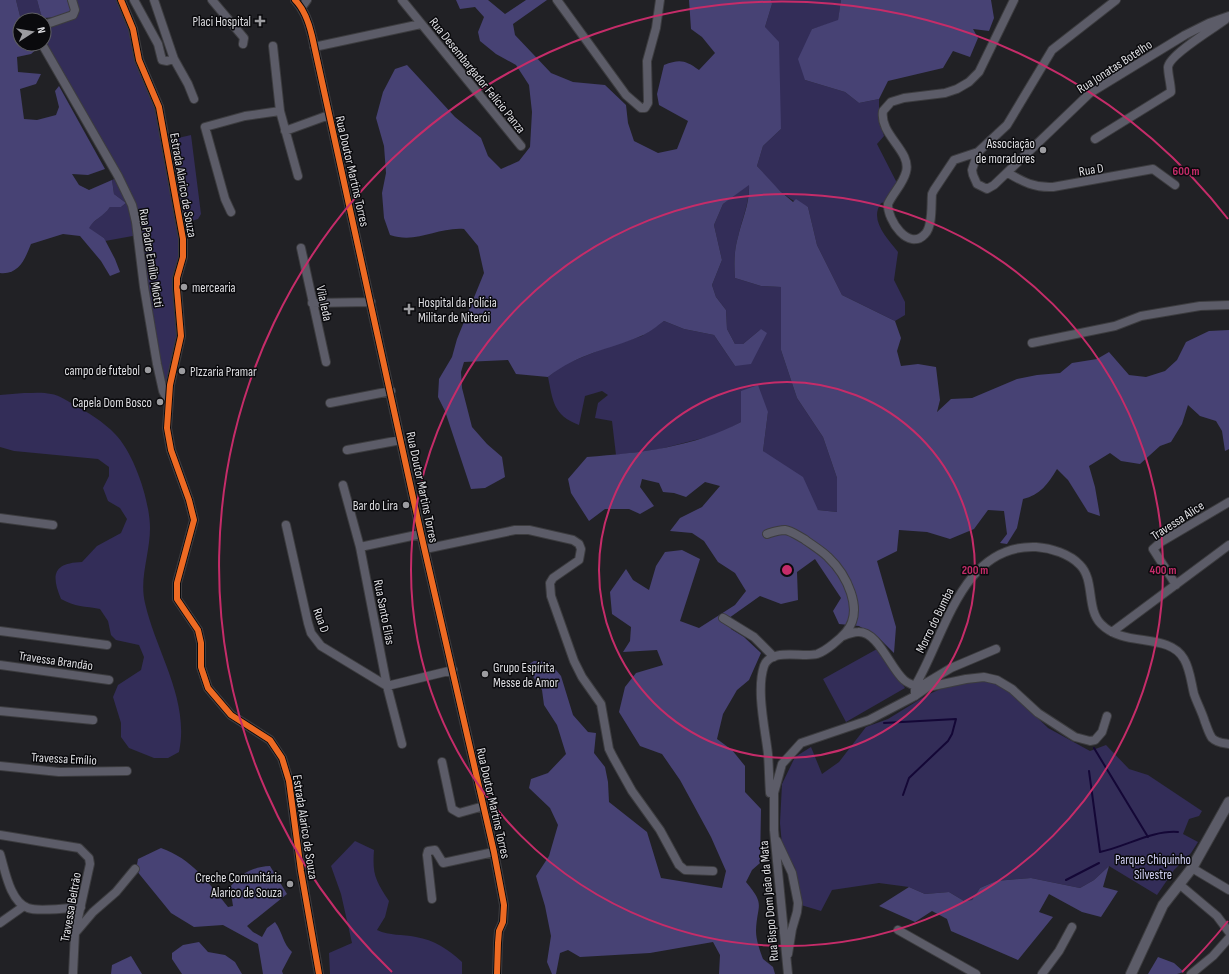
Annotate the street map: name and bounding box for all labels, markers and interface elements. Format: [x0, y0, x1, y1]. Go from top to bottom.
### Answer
north arrow [12, 12, 52, 52]
place label: Placi Hospital [193, 14, 251, 30]
marker: Placi Hospital [254, 15, 266, 27]
street label: Rua Desembargador Felício Panza [426, 15, 529, 137]
text: N [34, 26, 48, 34]
street label: Rua Jonatas Botelho [1074, 37, 1155, 97]
street label: Rua Doutor Martins Torres [332, 114, 373, 228]
street label: Estrada Alarico de Souza [166, 132, 200, 239]
place label: Associação de moradores [976, 136, 1035, 167]
marker: Associação de moradores [1038, 145, 1048, 155]
street label: Rua D [1078, 160, 1105, 180]
text: 600 m [1173, 164, 1199, 179]
street label: Rua Padre Emílio Miotti [135, 208, 167, 309]
place label: mercearia [192, 280, 236, 296]
marker: mercearia [179, 282, 189, 292]
street label: Vila Ieda [312, 284, 336, 323]
place label: Hospital da Polícia Militar de Niterói [418, 295, 497, 326]
marker: Hospital da Polícia Militar de Niterói [403, 303, 415, 315]
place label: campo de futebol [65, 363, 140, 379]
place label: PIzzaria Pramar [190, 364, 257, 380]
marker: campo de futebol [143, 365, 153, 375]
marker: PIzzaria Pramar [177, 366, 187, 376]
place label: Capela Dom Bosco [72, 395, 152, 411]
marker: Capela Dom Bosco [155, 397, 165, 407]
street label: Rua Doutor Martins Torres [402, 430, 442, 544]
place label: Bar do Lira [353, 498, 398, 514]
street label: Travessa Alice [1148, 498, 1207, 544]
marker: Bar do Lira [401, 500, 411, 510]
centre of rings [780, 563, 794, 577]
text: 200 m [962, 563, 988, 578]
text: 400 m [1150, 563, 1176, 578]
street label: Rua Santo Elias [370, 578, 398, 647]
street label: Morro do Bumba [912, 585, 958, 656]
street label: Rua D [309, 606, 333, 635]
street label: Travessa Brandão [18, 648, 94, 674]
place label: Grupo Espírita Messe de Amor [493, 660, 559, 691]
marker: Grupo Espírita Messe de Amor [480, 669, 490, 679]
street label: Rua Doutor Martins Torres [473, 746, 514, 860]
street label: Travessa Emílio [31, 749, 97, 769]
street label: Estrada Alarico de Souza [289, 774, 321, 881]
street label: Rua Bispo Dom João da Mata [756, 840, 782, 962]
park label: Parque Chiquinho Silvestre [1115, 852, 1191, 883]
place label: Creche Comunitária Alarico de Souza [196, 870, 282, 901]
street label: Travessa Beltrão [57, 871, 85, 943]
marker: Creche Comunitária Alarico de Souza [285, 879, 295, 889]

